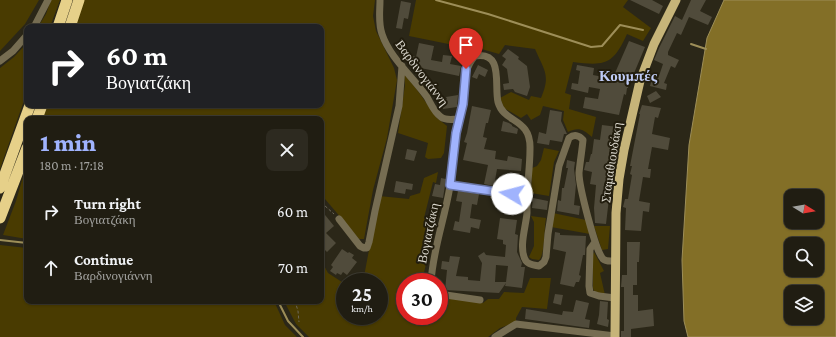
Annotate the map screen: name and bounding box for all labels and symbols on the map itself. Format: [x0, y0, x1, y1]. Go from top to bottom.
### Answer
pin [449, 28, 483, 69]
street label: Βαρδινογιάννη [392, 37, 452, 109]
district label: Κουμπές [599, 68, 658, 85]
street label: Σταμαθιουδάκη [597, 121, 625, 203]
position arrow [491, 173, 533, 215]
north arrow [784, 189, 824, 229]
street label: Βογιατζάκη [414, 201, 442, 265]
speed limit sign: 30 [396, 273, 448, 325]

